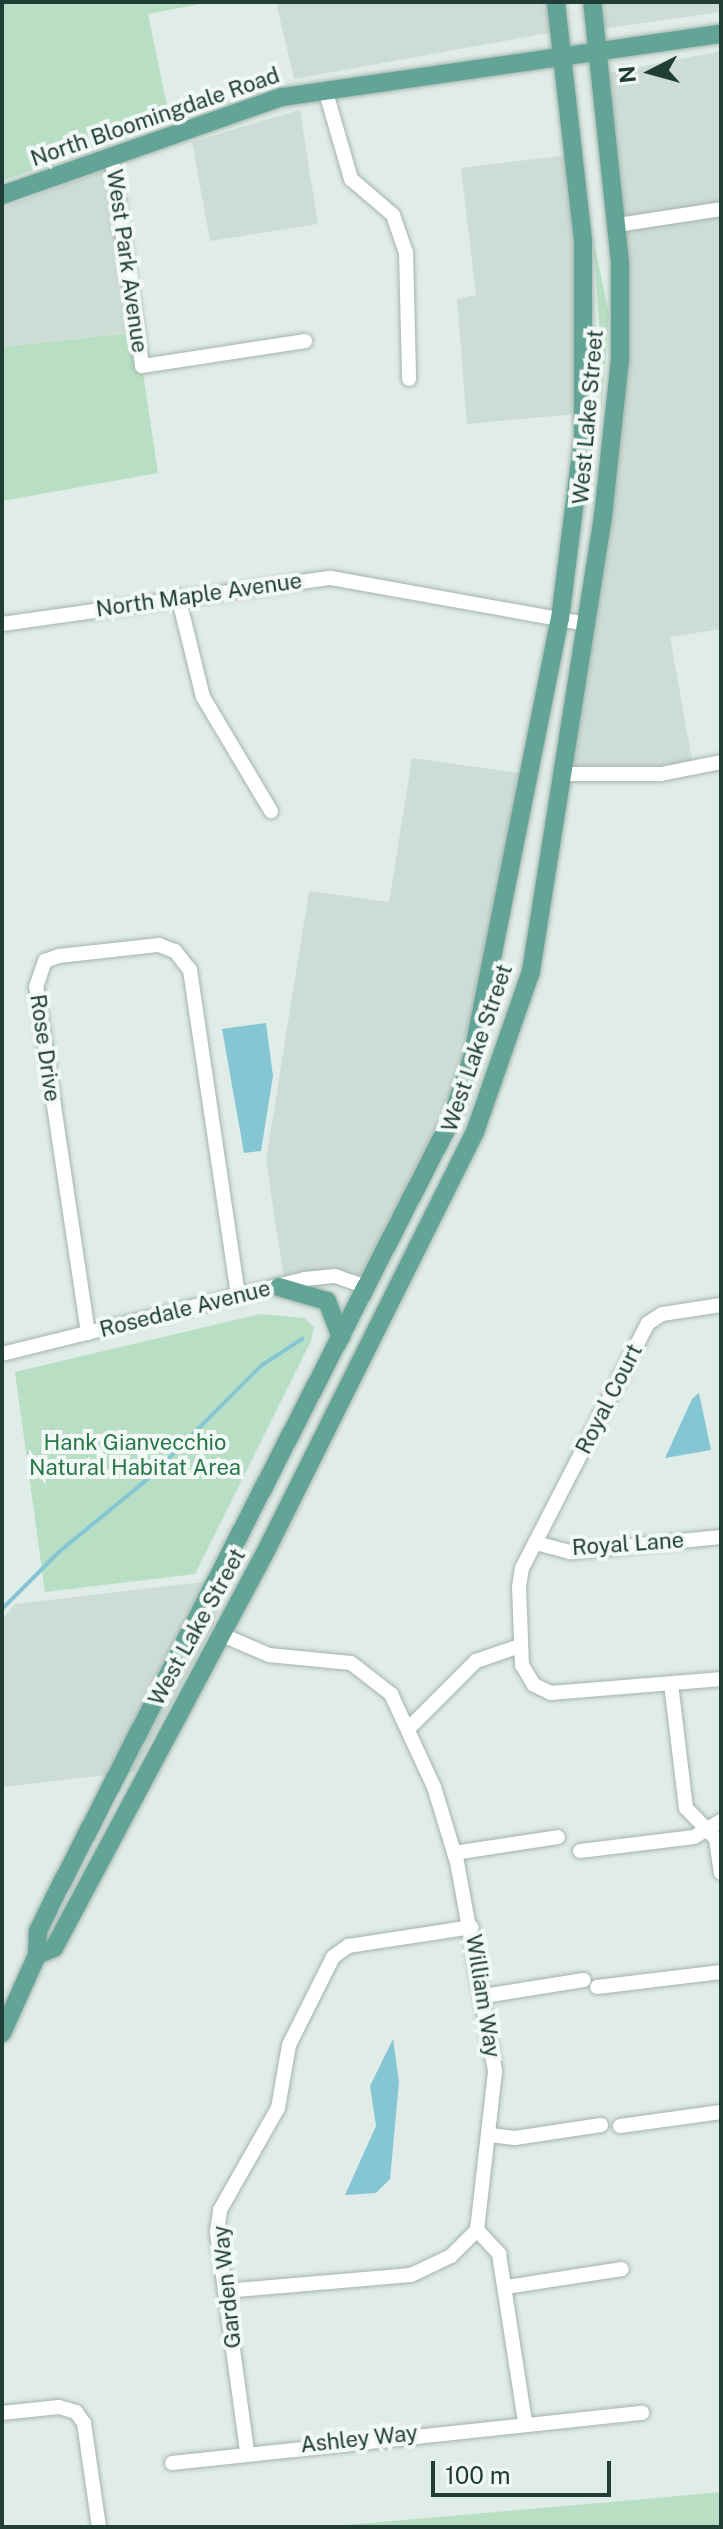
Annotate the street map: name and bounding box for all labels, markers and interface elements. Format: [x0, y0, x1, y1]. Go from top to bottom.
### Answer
north arrow [611, 32, 691, 112]
street label: North Bloomingdale Road [27, 62, 283, 172]
text: N [613, 65, 641, 84]
street label: West Park Avenue [101, 168, 153, 354]
street label: West Lake Street [567, 328, 609, 506]
street label: North Maple Avenue [94, 567, 304, 623]
street label: West Lake Street [436, 961, 518, 1135]
street label: Rose Drive [24, 992, 66, 1104]
street label: Rosedale Avenue [97, 1275, 273, 1343]
street label: Royal Court [570, 1340, 648, 1458]
park label: Hank Gianvecchio Natural Habitat Area [29, 1429, 241, 1480]
street label: Royal Lane [571, 1527, 685, 1561]
street label: West Lake Street [143, 1544, 251, 1710]
street label: William Way [460, 1932, 506, 2060]
street label: Garden Way [207, 2224, 247, 2350]
street label: Ashley Way [299, 2420, 419, 2458]
scale bar [435, 2445, 615, 2495]
text: 100 m [445, 2461, 511, 2489]

